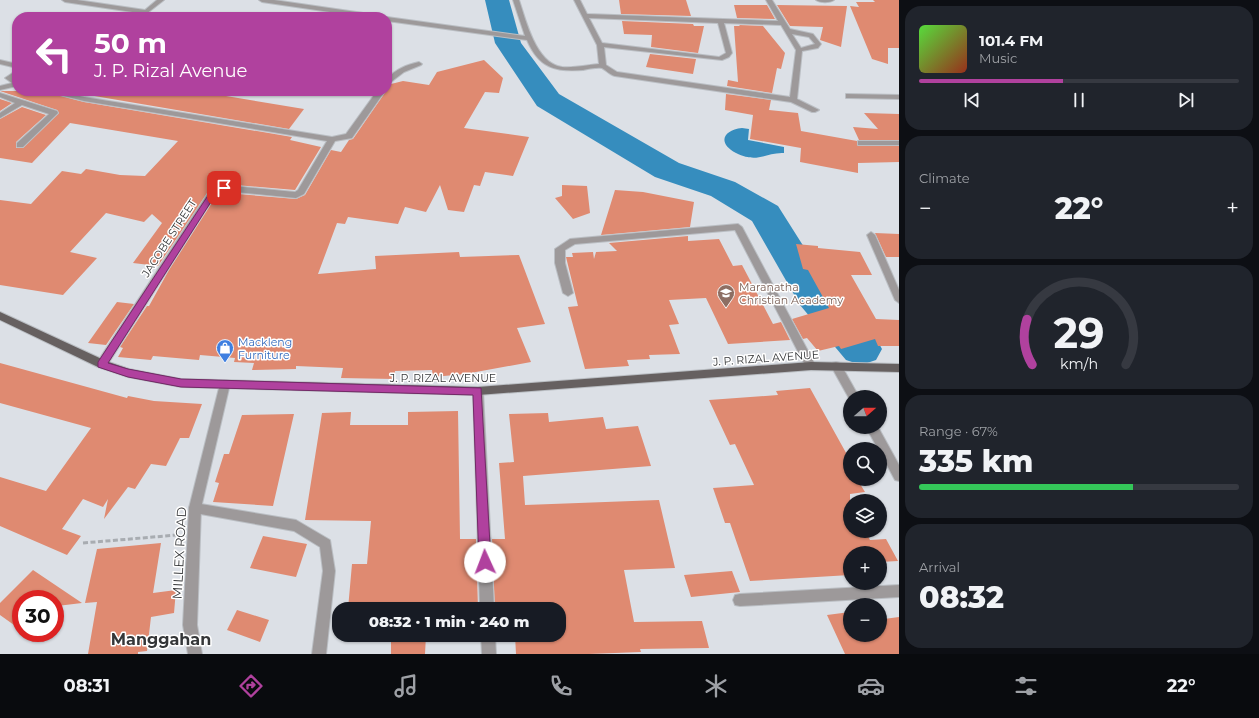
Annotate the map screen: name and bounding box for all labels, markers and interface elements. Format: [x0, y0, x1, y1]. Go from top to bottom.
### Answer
text: 50 m [94, 26, 167, 60]
icon: left [28, 28, 80, 80]
text: 101.4 FM [979, 31, 1043, 50]
text: Music [979, 50, 1017, 66]
text: J. P. Rizal Avenue [94, 60, 248, 82]
icon: previous [961, 89, 983, 111]
icon: pause [1068, 89, 1090, 111]
icon: next [1175, 89, 1197, 111]
text: Climate [919, 170, 970, 186]
pin [207, 171, 241, 205]
icon: arrive [213, 177, 235, 199]
text: 22° [1055, 190, 1103, 227]
text: − [919, 195, 932, 222]
text: + [1226, 195, 1239, 222]
street label: JACOBE STREET [138, 196, 200, 281]
place label: Maranatha Christian Academy [739, 280, 843, 307]
school or university icon: Maranatha Christian Academy [716, 283, 736, 308]
text: 29 [1053, 308, 1105, 358]
place label: Mackleng Furniture [238, 335, 292, 362]
shop icon: Mackleng Furniture [215, 338, 235, 363]
street label: J. P. RIZAL AVENUE [711, 347, 820, 369]
text: km/h [1060, 355, 1098, 373]
street label: J. P. RIZAL AVENUE [389, 371, 496, 385]
north arrow [843, 390, 887, 434]
map controls [843, 390, 887, 642]
text: Range · 67% [919, 423, 998, 439]
button: search [843, 442, 887, 486]
text: 335 km [919, 443, 1033, 480]
button: layers [843, 494, 887, 538]
street label: MILLEX ROAD [169, 506, 189, 600]
position arrow [464, 541, 506, 583]
button: + [843, 546, 887, 590]
text: Arrival [919, 559, 960, 575]
text: 08:32 [919, 579, 1004, 616]
speed limit sign: 30 [12, 590, 64, 642]
button: − [843, 598, 887, 642]
text: 08:32 · 1 min · 240 m [369, 612, 529, 631]
district label: Manggahan [111, 630, 211, 649]
icon: directions [237, 672, 265, 700]
icon: music [392, 672, 420, 700]
icon: phone [547, 672, 575, 700]
icon: climate [702, 672, 730, 700]
icon: car [857, 672, 885, 700]
icon: filters [1012, 672, 1040, 700]
text: 08:31 [63, 675, 110, 697]
text: 22° [1167, 675, 1195, 697]

